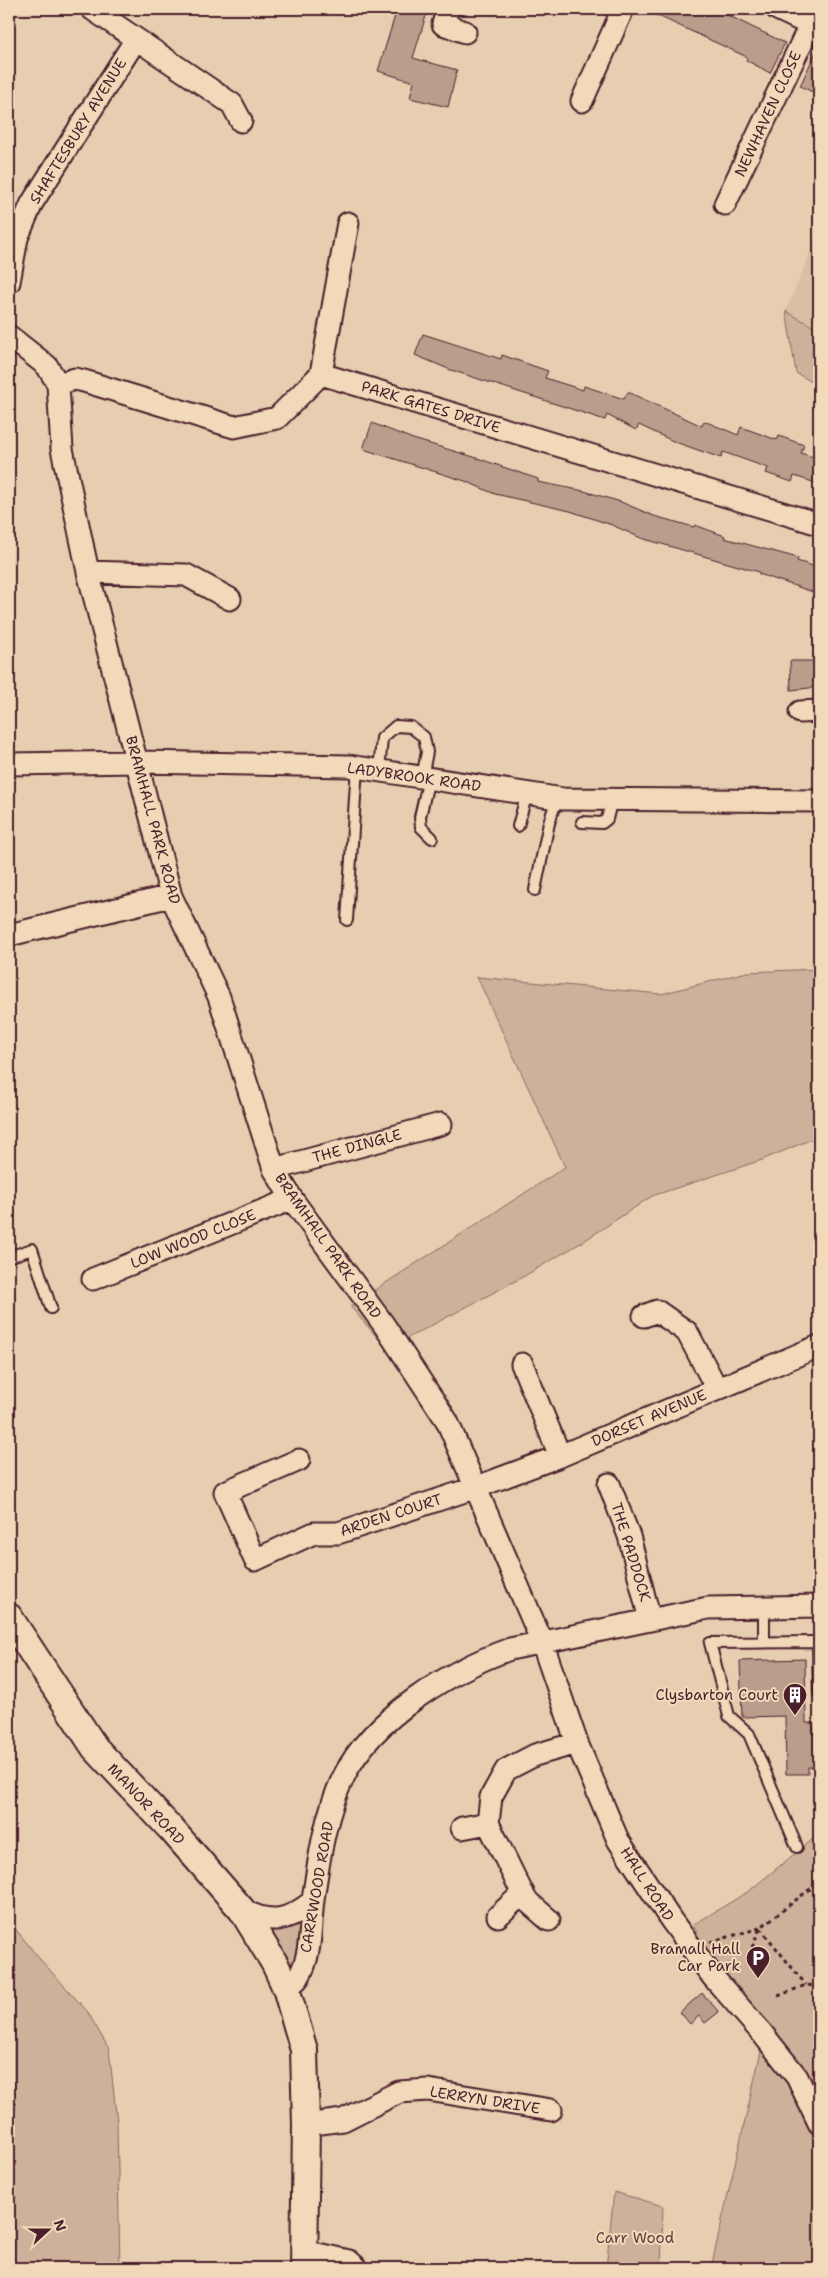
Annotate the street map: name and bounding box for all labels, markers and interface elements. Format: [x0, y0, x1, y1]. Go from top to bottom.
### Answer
street label: NEWHAVEN CLOSE [730, 48, 806, 180]
street label: SHAFTESBURY AVENUE [25, 54, 131, 208]
street label: PARK GATES DRIVE [359, 376, 503, 438]
street label: BRAMHALL PARK ROAD [121, 734, 185, 906]
street label: LADYBROOK ROAD [346, 758, 482, 796]
street label: THE DINGLE [310, 1124, 404, 1168]
street label: BRAMHALL PARK ROAD [270, 1169, 386, 1323]
street label: LOW WOOD CLOSE [127, 1205, 259, 1273]
street label: DORSET AVENUE [588, 1385, 710, 1451]
street label: ARDEN COURT [337, 1489, 445, 1541]
street label: THE PADDOCK [606, 1500, 656, 1604]
building icon: Clysbarton Court [782, 1682, 808, 1716]
place label: Clysbarton Court [655, 1685, 778, 1705]
street label: MANOR ROAD [103, 1759, 189, 1849]
street label: CARRWOOD ROAD [296, 1820, 338, 1954]
street label: HALL ROAD [616, 1843, 678, 1925]
place label: Bramall Hall Car Park [650, 1939, 740, 1976]
parking icon: Bramall Hall Car Park [745, 1945, 771, 1979]
street label: LERRYN DRIVE [428, 2081, 542, 2119]
north arrow [22, 2204, 72, 2254]
text: N [50, 2217, 71, 2234]
park label: Carr Wood [596, 2228, 675, 2248]

